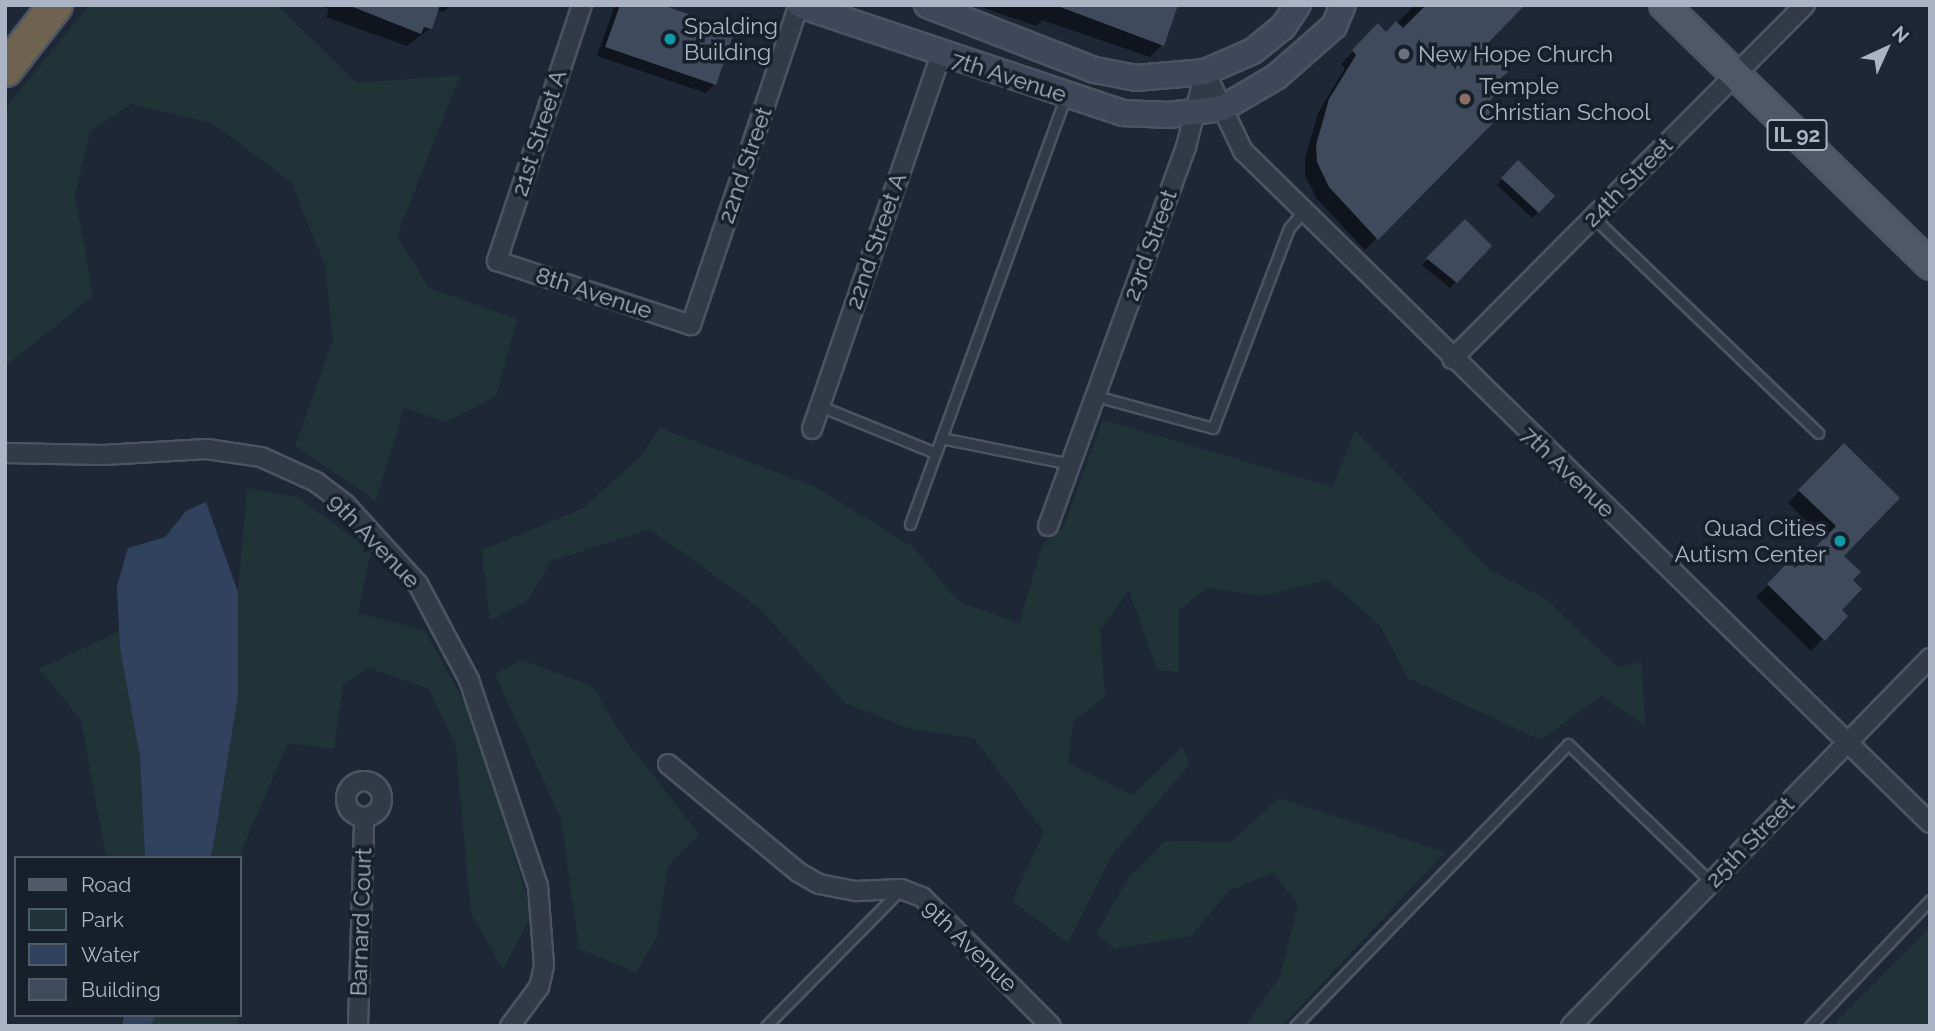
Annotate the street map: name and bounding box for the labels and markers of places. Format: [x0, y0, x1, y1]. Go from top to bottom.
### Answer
place label: Spalding Building [684, 12, 778, 66]
marker: Spalding Building [662, 31, 678, 47]
place label: New Hope Church [1418, 40, 1614, 68]
marker: New Hope Church [1396, 46, 1412, 62]
place label: Temple Christian School [1479, 72, 1651, 126]
marker: Temple Christian School [1457, 91, 1473, 107]
place label: Quad Cities Autism Center [1675, 514, 1826, 568]
marker: Quad Cities Autism Center [1832, 533, 1848, 549]

